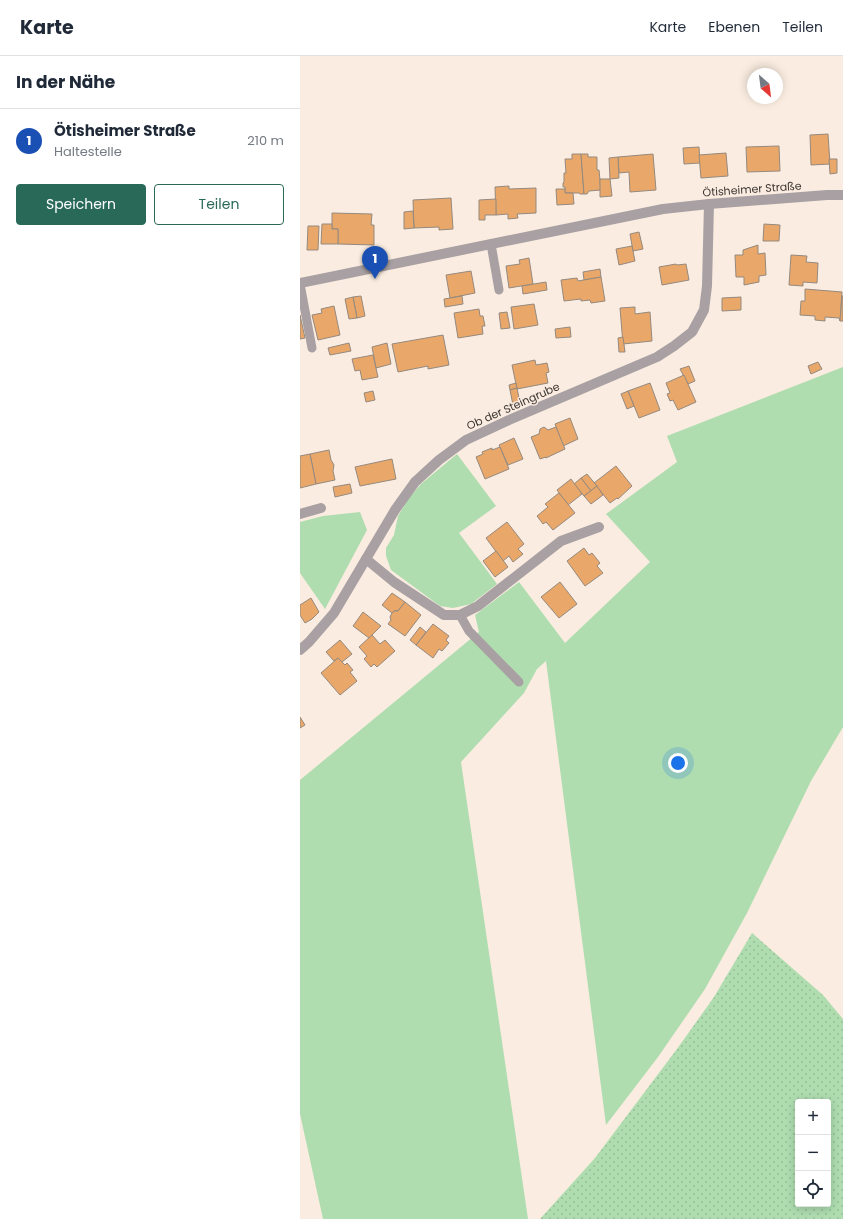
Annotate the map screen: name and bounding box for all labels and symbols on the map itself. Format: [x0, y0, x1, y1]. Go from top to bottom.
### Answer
north arrow [747, 68, 783, 104]
street label: Ötisheimer Straße [702, 178, 802, 200]
pin: 1 [362, 246, 388, 279]
street label: Ob der Steingrube [464, 378, 562, 434]
your location [668, 753, 688, 773]

